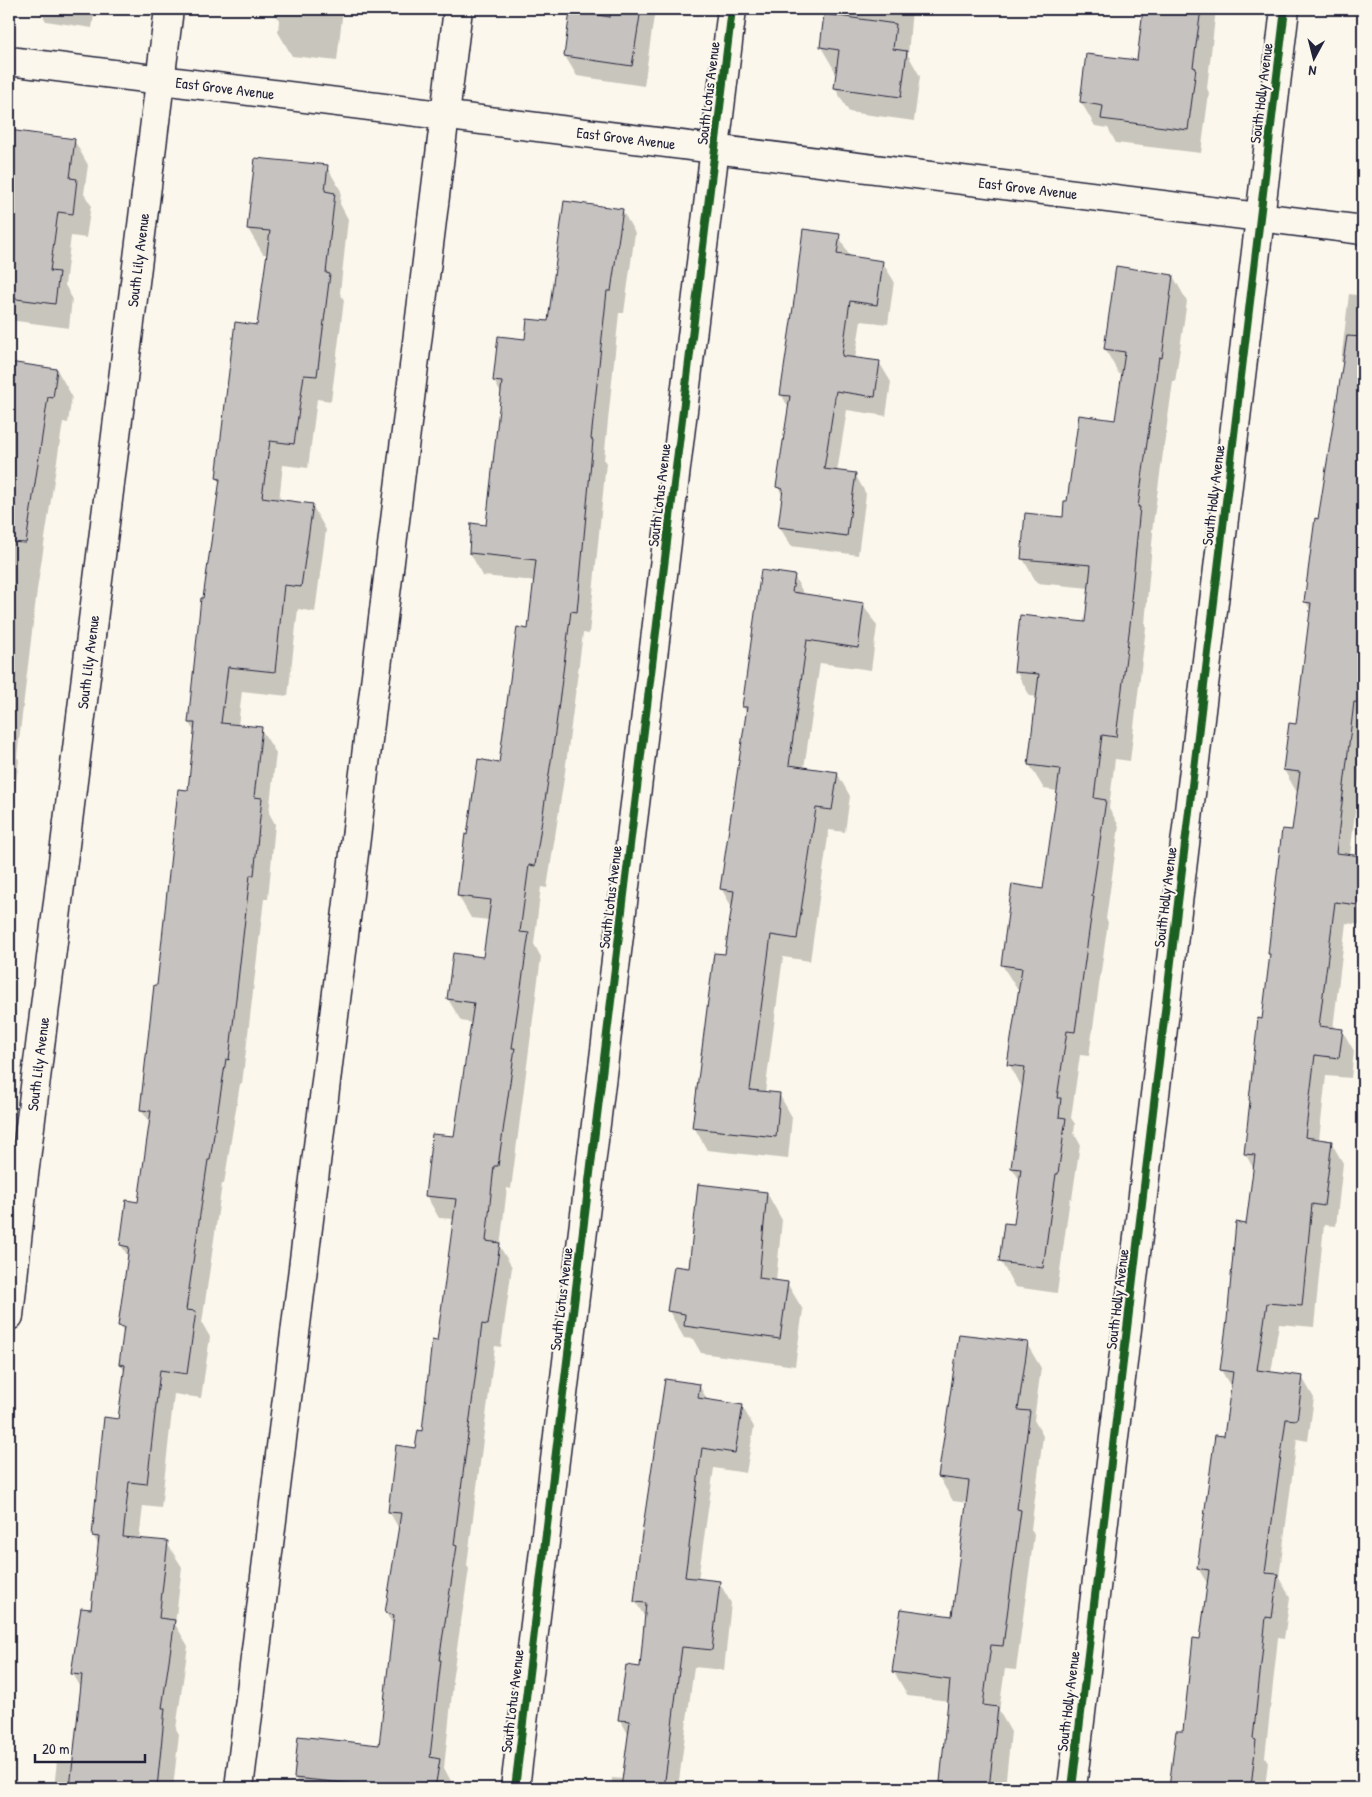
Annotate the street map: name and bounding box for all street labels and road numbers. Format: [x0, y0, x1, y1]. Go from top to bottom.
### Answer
street label: South Lotus Avenue [691, 40, 725, 146]
street label: South Holly Avenue [1244, 41, 1278, 145]
street label: East Grove Avenue [174, 72, 276, 104]
street label: East Grove Avenue [575, 122, 677, 154]
street label: East Grove Avenue [977, 172, 1079, 204]
street label: South Lily Avenue [122, 212, 154, 308]
street label: South Lotus Avenue [642, 442, 676, 548]
street label: South Holly Avenue [1196, 443, 1230, 547]
street label: South Lily Avenue [72, 614, 104, 710]
street label: South Lotus Avenue [593, 844, 627, 950]
street label: South Holly Avenue [1148, 845, 1182, 949]
street label: South Lily Avenue [22, 1016, 54, 1112]
street label: South Lotus Avenue [544, 1246, 578, 1352]
street label: South Holly Avenue [1100, 1247, 1134, 1351]
street label: South Lotus Avenue [495, 1648, 529, 1754]
street label: South Holly Avenue [1051, 1649, 1085, 1753]

